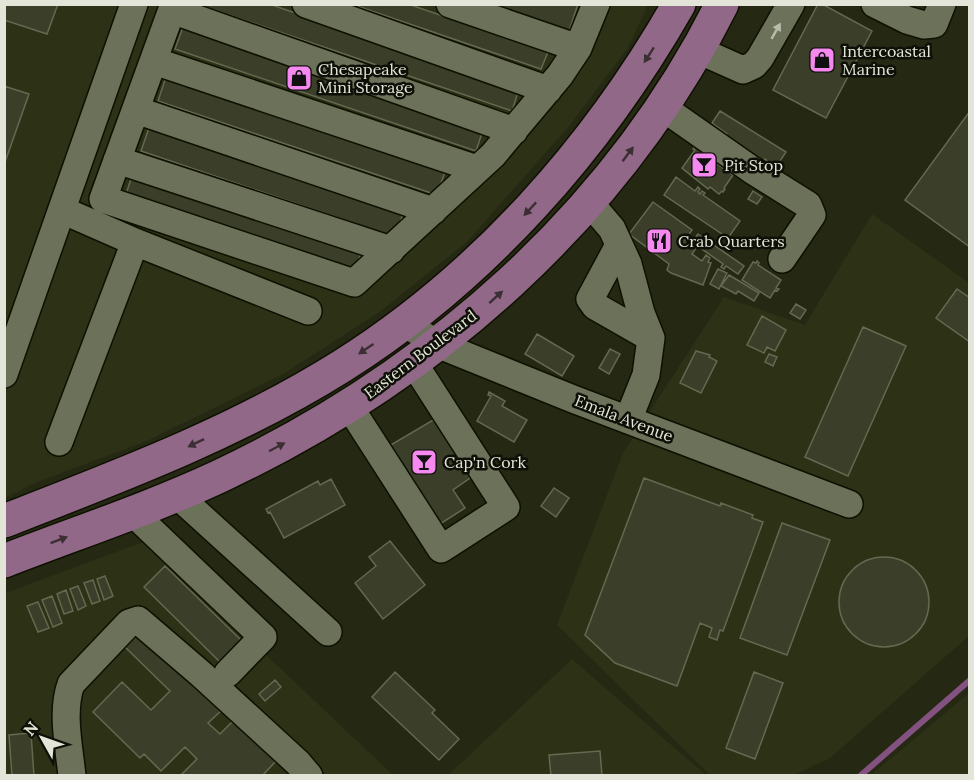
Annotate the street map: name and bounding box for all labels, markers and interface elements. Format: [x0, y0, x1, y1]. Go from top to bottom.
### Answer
one-way arrow [770, 23, 781, 39]
place label: Intercoastal Marine [842, 41, 931, 79]
shop icon: Intercoastal Marine [807, 45, 837, 75]
one-way arrow [644, 47, 655, 63]
place label: Chesapeake Mini Storage [318, 59, 413, 97]
shop icon: Chesapeake Mini Storage [284, 63, 314, 93]
one-way arrow [622, 146, 634, 162]
bar icon: Pit Stop [689, 150, 719, 180]
place label: Pit Stop [724, 155, 783, 175]
one-way arrow [523, 201, 537, 216]
restaurant icon: Crab Quarters [644, 226, 674, 256]
place label: Crab Quarters [678, 231, 785, 251]
one-way arrow [488, 290, 503, 304]
street label: Eastern Boulevard [360, 305, 481, 403]
one-way arrow [359, 343, 375, 355]
street label: Emala Avenue [572, 390, 676, 446]
one-way arrow [187, 438, 204, 447]
one-way arrow [269, 442, 286, 452]
bar icon: Cap'n Cork [409, 447, 439, 477]
place label: Cap'n Cork [444, 452, 526, 472]
one-way arrow [50, 535, 68, 544]
north arrow [12, 708, 72, 768]
text: N [19, 717, 42, 740]

